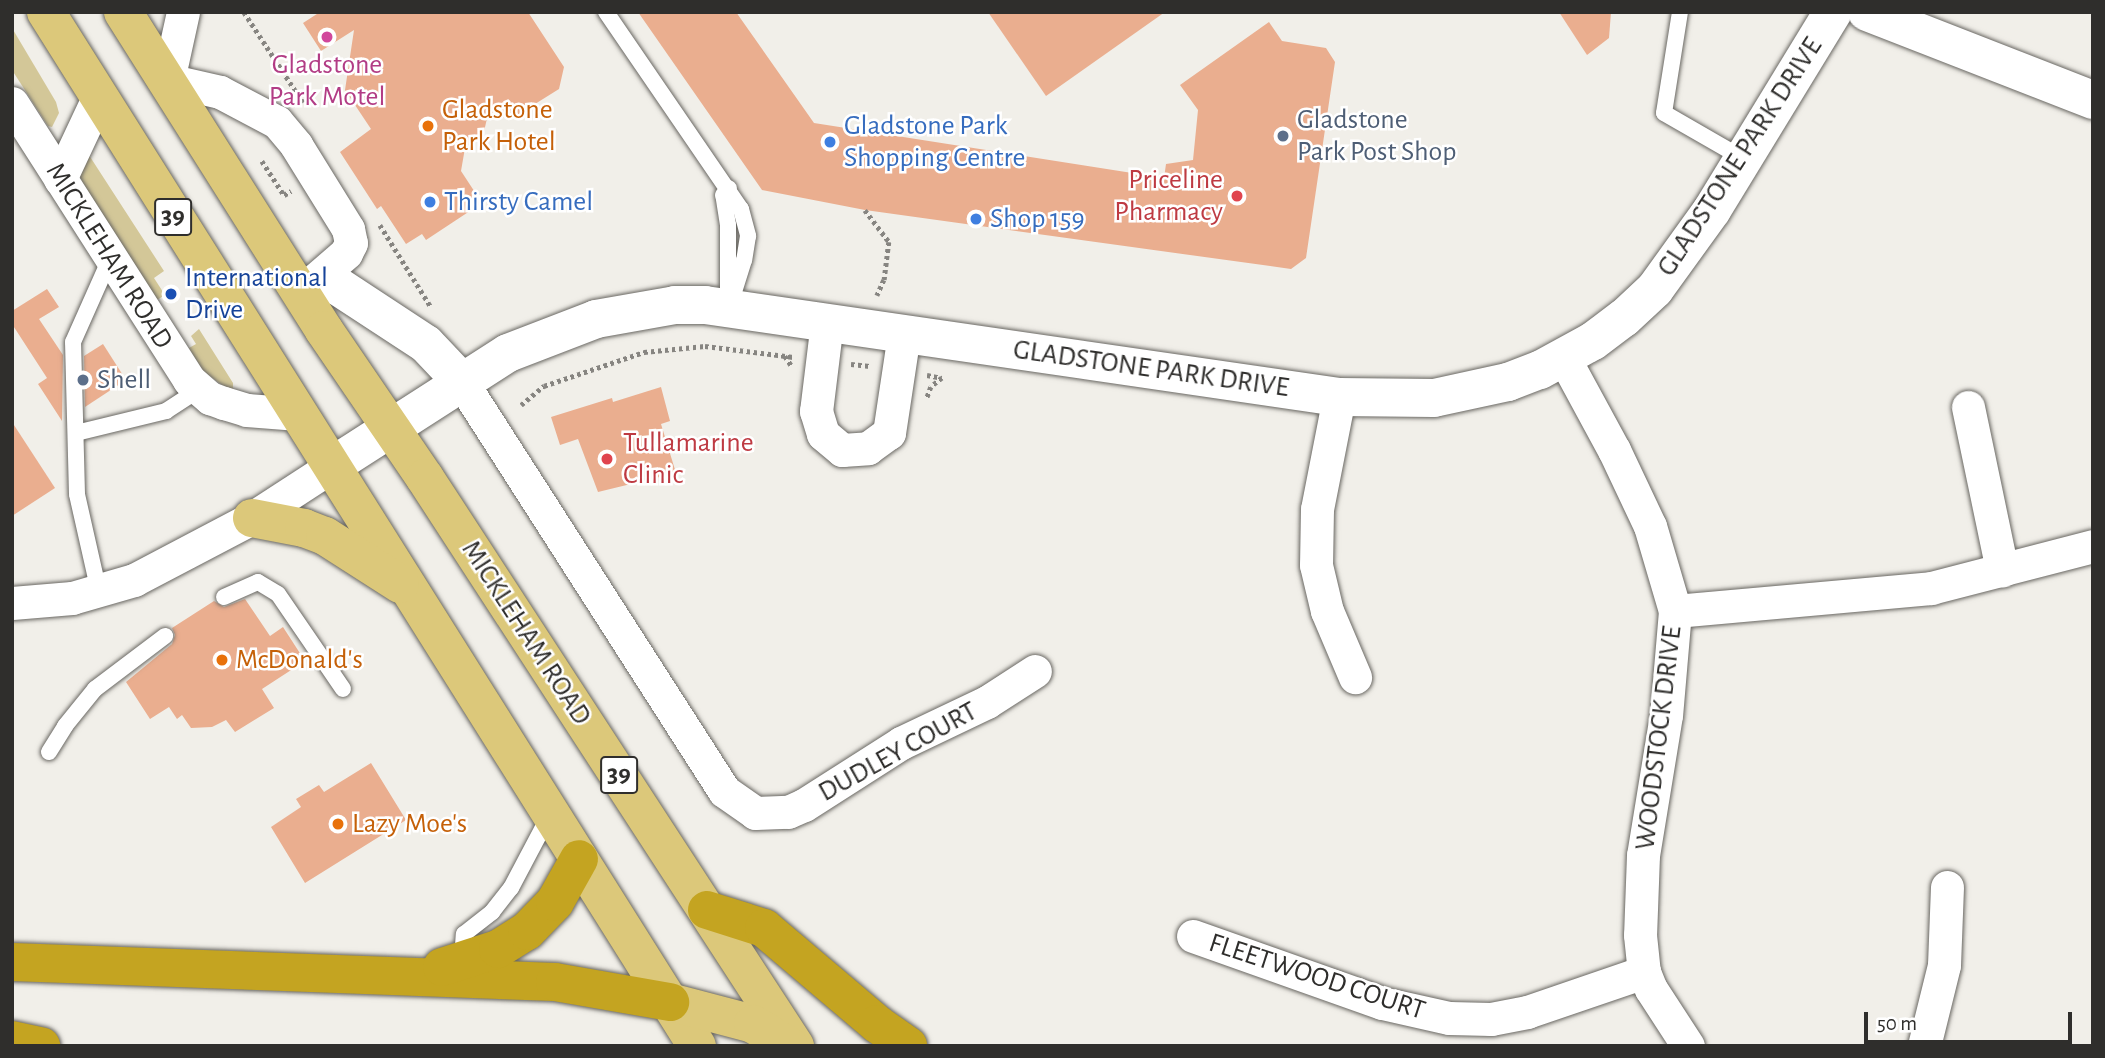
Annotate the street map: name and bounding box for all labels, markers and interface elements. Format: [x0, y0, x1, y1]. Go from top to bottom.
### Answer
marker: Gladstone Park Motel [319, 29, 335, 45]
street label: GLADSTONE PARK DRIVE [1650, 31, 1830, 283]
place label: Gladstone Park Motel [269, 48, 385, 114]
place label: Gladstone Park Hotel [442, 93, 556, 159]
place label: Gladstone Park Post Shop [1297, 103, 1456, 169]
place label: Gladstone Park Shopping Centre [844, 109, 1025, 175]
marker: Gladstone Park Hotel [420, 118, 436, 134]
marker: Gladstone Park Post Shop [1275, 128, 1291, 144]
marker: Gladstone Park Shopping Centre [822, 134, 838, 150]
street label: MICKLEHAM ROAD [38, 157, 180, 355]
place label: Priceline Pharmacy [1114, 163, 1223, 229]
place label: Thirsty Camel [444, 185, 593, 219]
marker: Priceline Pharmacy [1229, 188, 1245, 204]
road number: 39 [154, 194, 192, 240]
marker: Thirsty Camel [422, 194, 438, 210]
place label: Shop 159 [990, 202, 1085, 236]
marker: Shop 159 [968, 211, 984, 227]
place label: International Drive [185, 261, 328, 327]
marker: International Drive [163, 286, 179, 302]
street label: GLADSTONE PARK DRIVE [1011, 333, 1291, 405]
place label: Shell [97, 363, 151, 397]
marker: Shell [75, 372, 91, 388]
place label: Tullamarine Clinic [623, 426, 754, 492]
marker: Tullamarine Clinic [597, 449, 617, 469]
street label: MICKLEHAM ROAD [454, 534, 598, 732]
street label: WOODSTOCK DRIVE [1629, 624, 1689, 852]
place label: McDonald's [236, 643, 363, 677]
marker: McDonald's [214, 652, 230, 668]
street label: DUDLEY COURT [813, 695, 983, 809]
road number: 39 [600, 752, 638, 797]
place label: Lazy Moe's [352, 807, 467, 841]
marker: Lazy Moe's [330, 816, 346, 832]
street label: FLEETWOOD COURT [1205, 926, 1429, 1028]
scale bar [1867, 998, 2075, 1042]
text: 50 m [1877, 1013, 1917, 1034]

